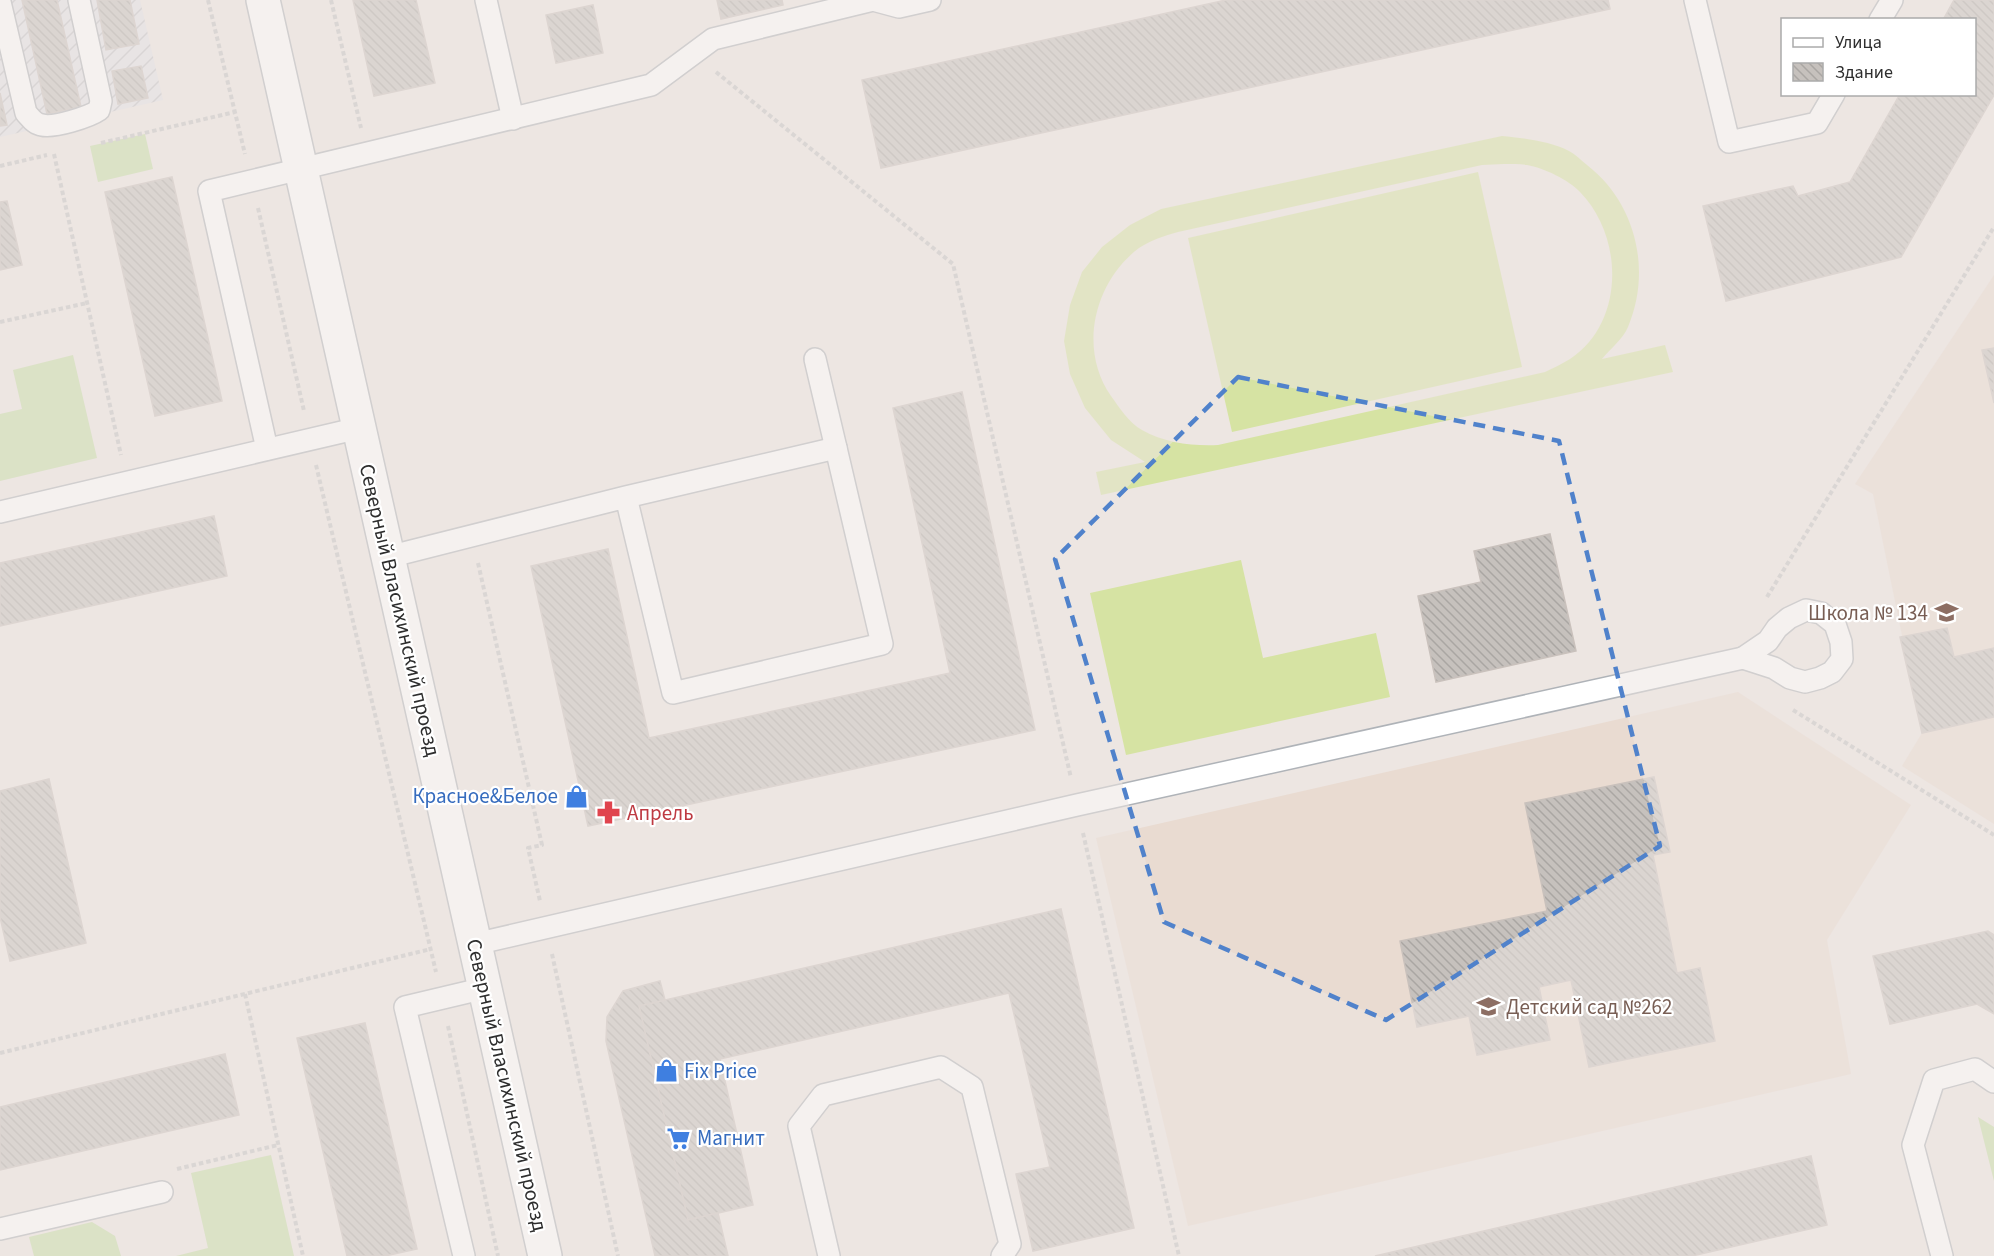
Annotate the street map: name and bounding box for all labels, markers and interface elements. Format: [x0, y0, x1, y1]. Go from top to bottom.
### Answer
legend [1781, 18, 1976, 96]
text: Улица [1835, 30, 1882, 55]
text: Здание [1835, 60, 1893, 85]
street label: Северный Власихинский проезд [352, 461, 448, 759]
place label: Школа № 134 [1808, 598, 1928, 628]
school or university icon: Школа № 134 [1933, 600, 1959, 626]
place label: Красное&Белое [412, 781, 558, 811]
shop icon: Красное&Белое [563, 783, 589, 809]
place label: Апрель [627, 798, 694, 828]
pharmacy icon: Апрель [596, 800, 622, 826]
street label: Северный Власихинский проезд [459, 936, 555, 1234]
place label: Детский сад №262 [1506, 992, 1672, 1022]
school or university icon: Детский сад №262 [1475, 994, 1501, 1020]
place label: Fix Price [684, 1056, 757, 1086]
shop icon: Fix Price [653, 1058, 679, 1084]
place label: Магнит [697, 1123, 765, 1153]
supermarket icon: Магнит [666, 1125, 692, 1151]

